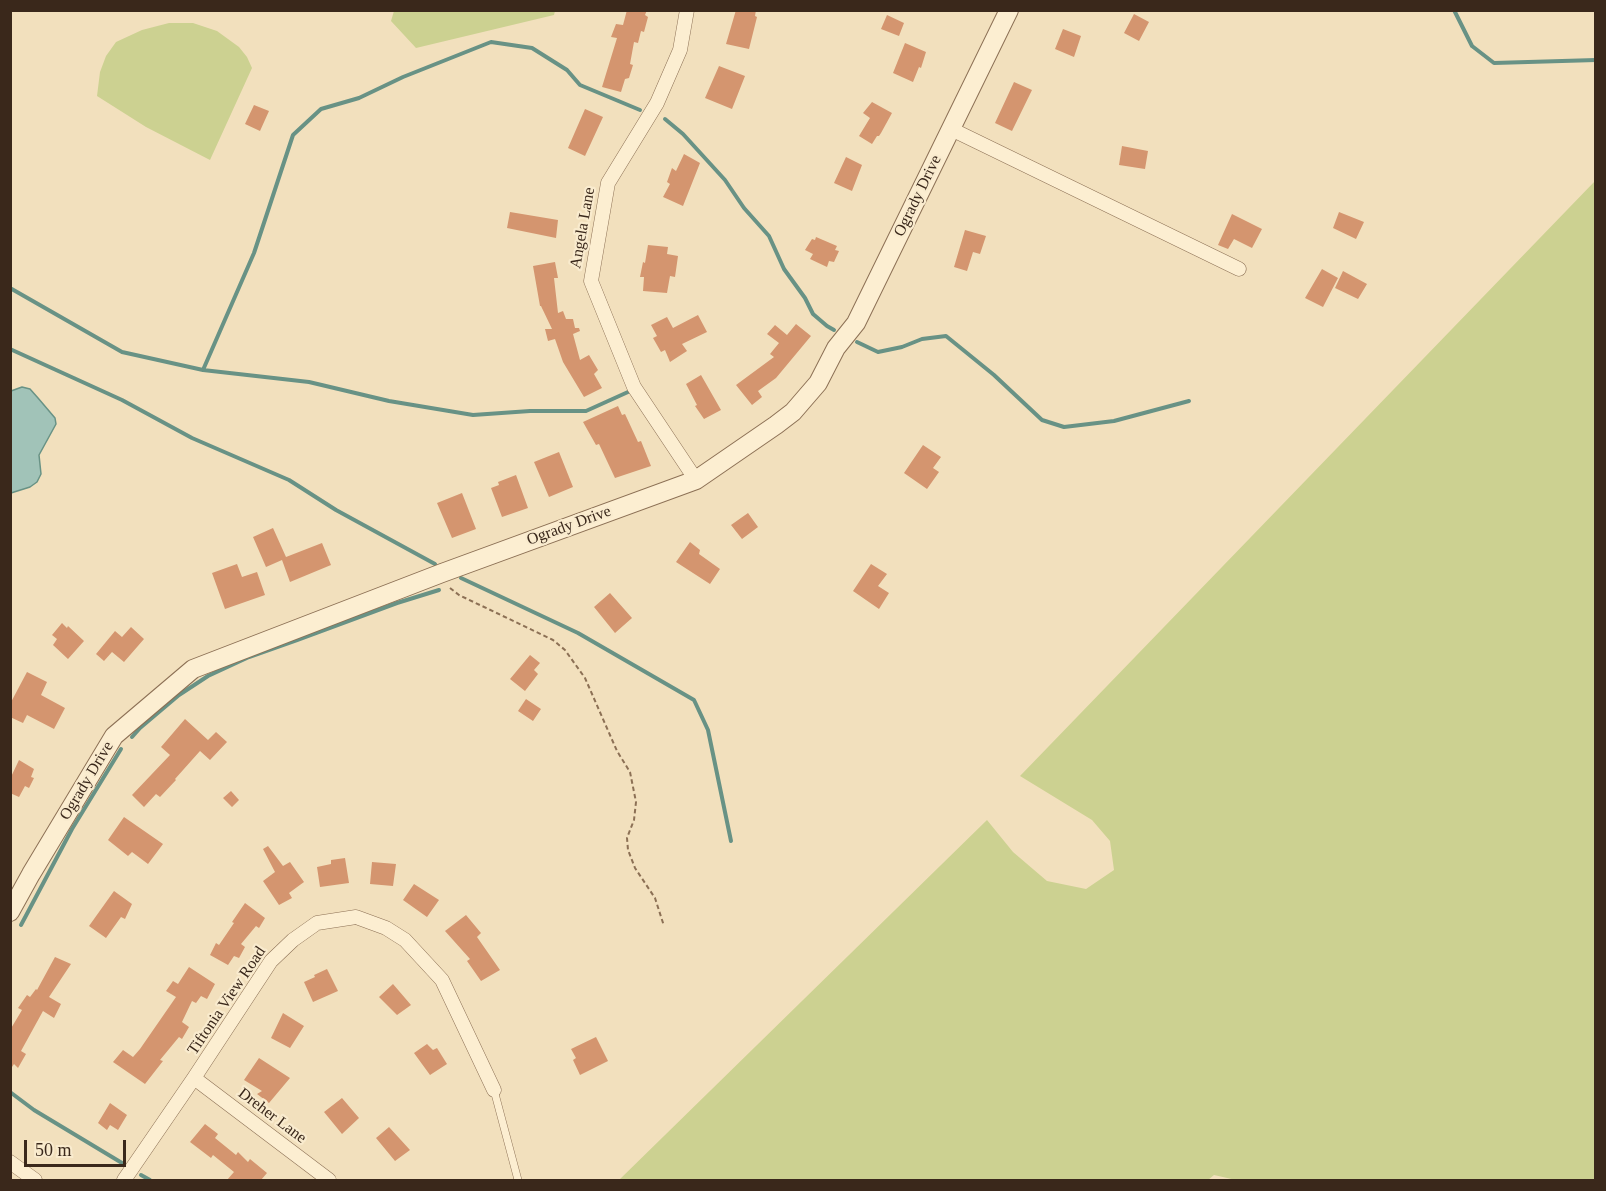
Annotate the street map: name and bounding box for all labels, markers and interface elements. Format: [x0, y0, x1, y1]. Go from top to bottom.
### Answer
street label: Ogrady Drive [890, 152, 946, 240]
street label: Angela Lane [566, 186, 600, 270]
street label: Ogrady Drive [524, 502, 614, 550]
street label: Ogrady Drive [56, 738, 118, 824]
street label: Tiftonia View Road [184, 943, 270, 1059]
street label: Dreher Lane [234, 1084, 310, 1148]
scale bar [27, 1128, 129, 1166]
text: 50 m [35, 1140, 72, 1160]

